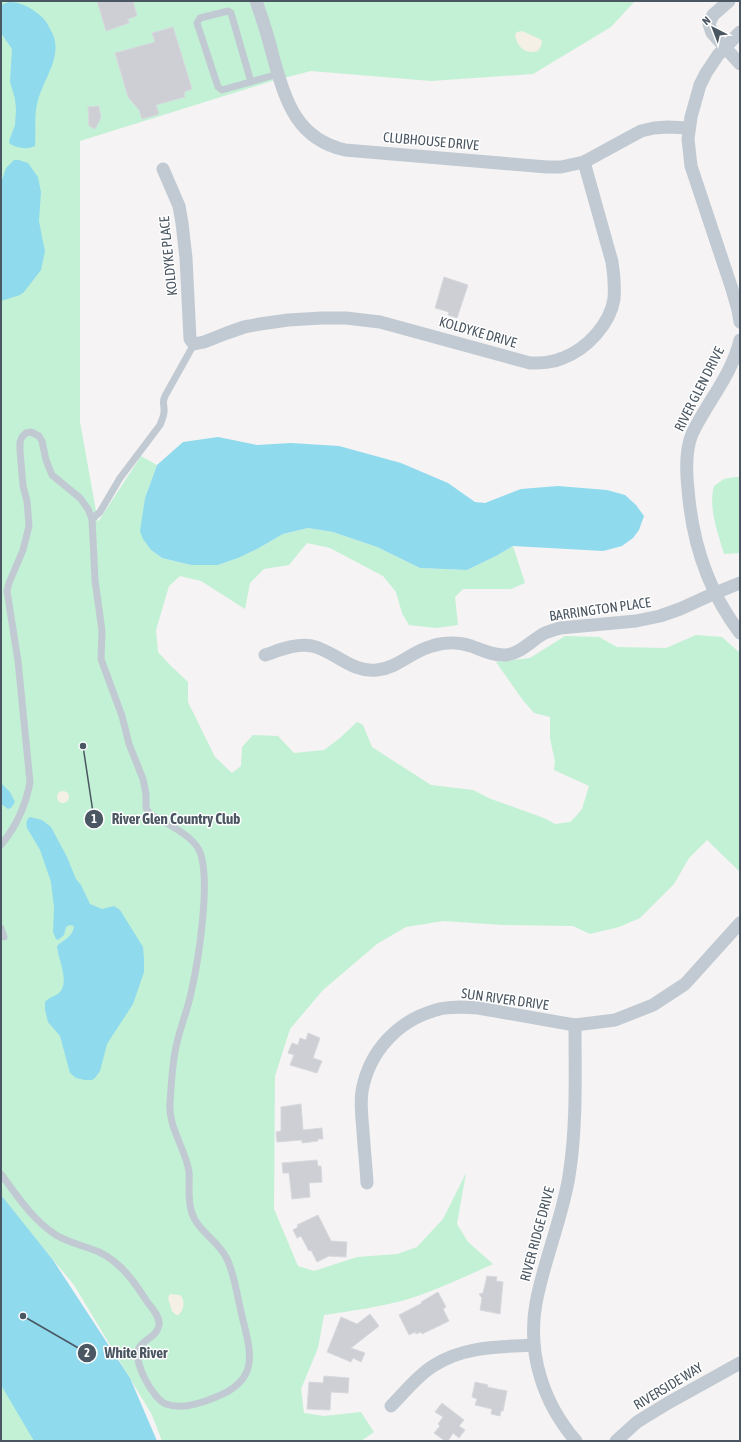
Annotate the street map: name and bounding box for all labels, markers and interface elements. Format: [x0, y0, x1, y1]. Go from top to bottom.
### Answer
north arrow [693, 8, 733, 48]
text: N [700, 14, 713, 27]
street label: CLUBHOUSE DRIVE [382, 129, 480, 153]
street label: KOLDYKE PLACE [156, 215, 180, 297]
street label: KOLDYKE DRIVE [438, 313, 519, 351]
street label: RIVER GLEN DRIVE [671, 344, 727, 434]
street label: BARRINGTON PLACE [548, 594, 652, 624]
callout: River Glen Country Club [84, 805, 249, 832]
text: River Glen Country Club [112, 810, 240, 827]
text: 1 [91, 812, 97, 826]
street label: SUN RIVER DRIVE [460, 985, 550, 1013]
street label: RIVER RIDGE DRIVE [517, 1185, 557, 1283]
callout: White River [77, 1339, 176, 1366]
text: White River [104, 1344, 168, 1361]
text: 2 [84, 1346, 90, 1360]
street label: RIVERSIDE WAY [631, 1359, 706, 1413]

